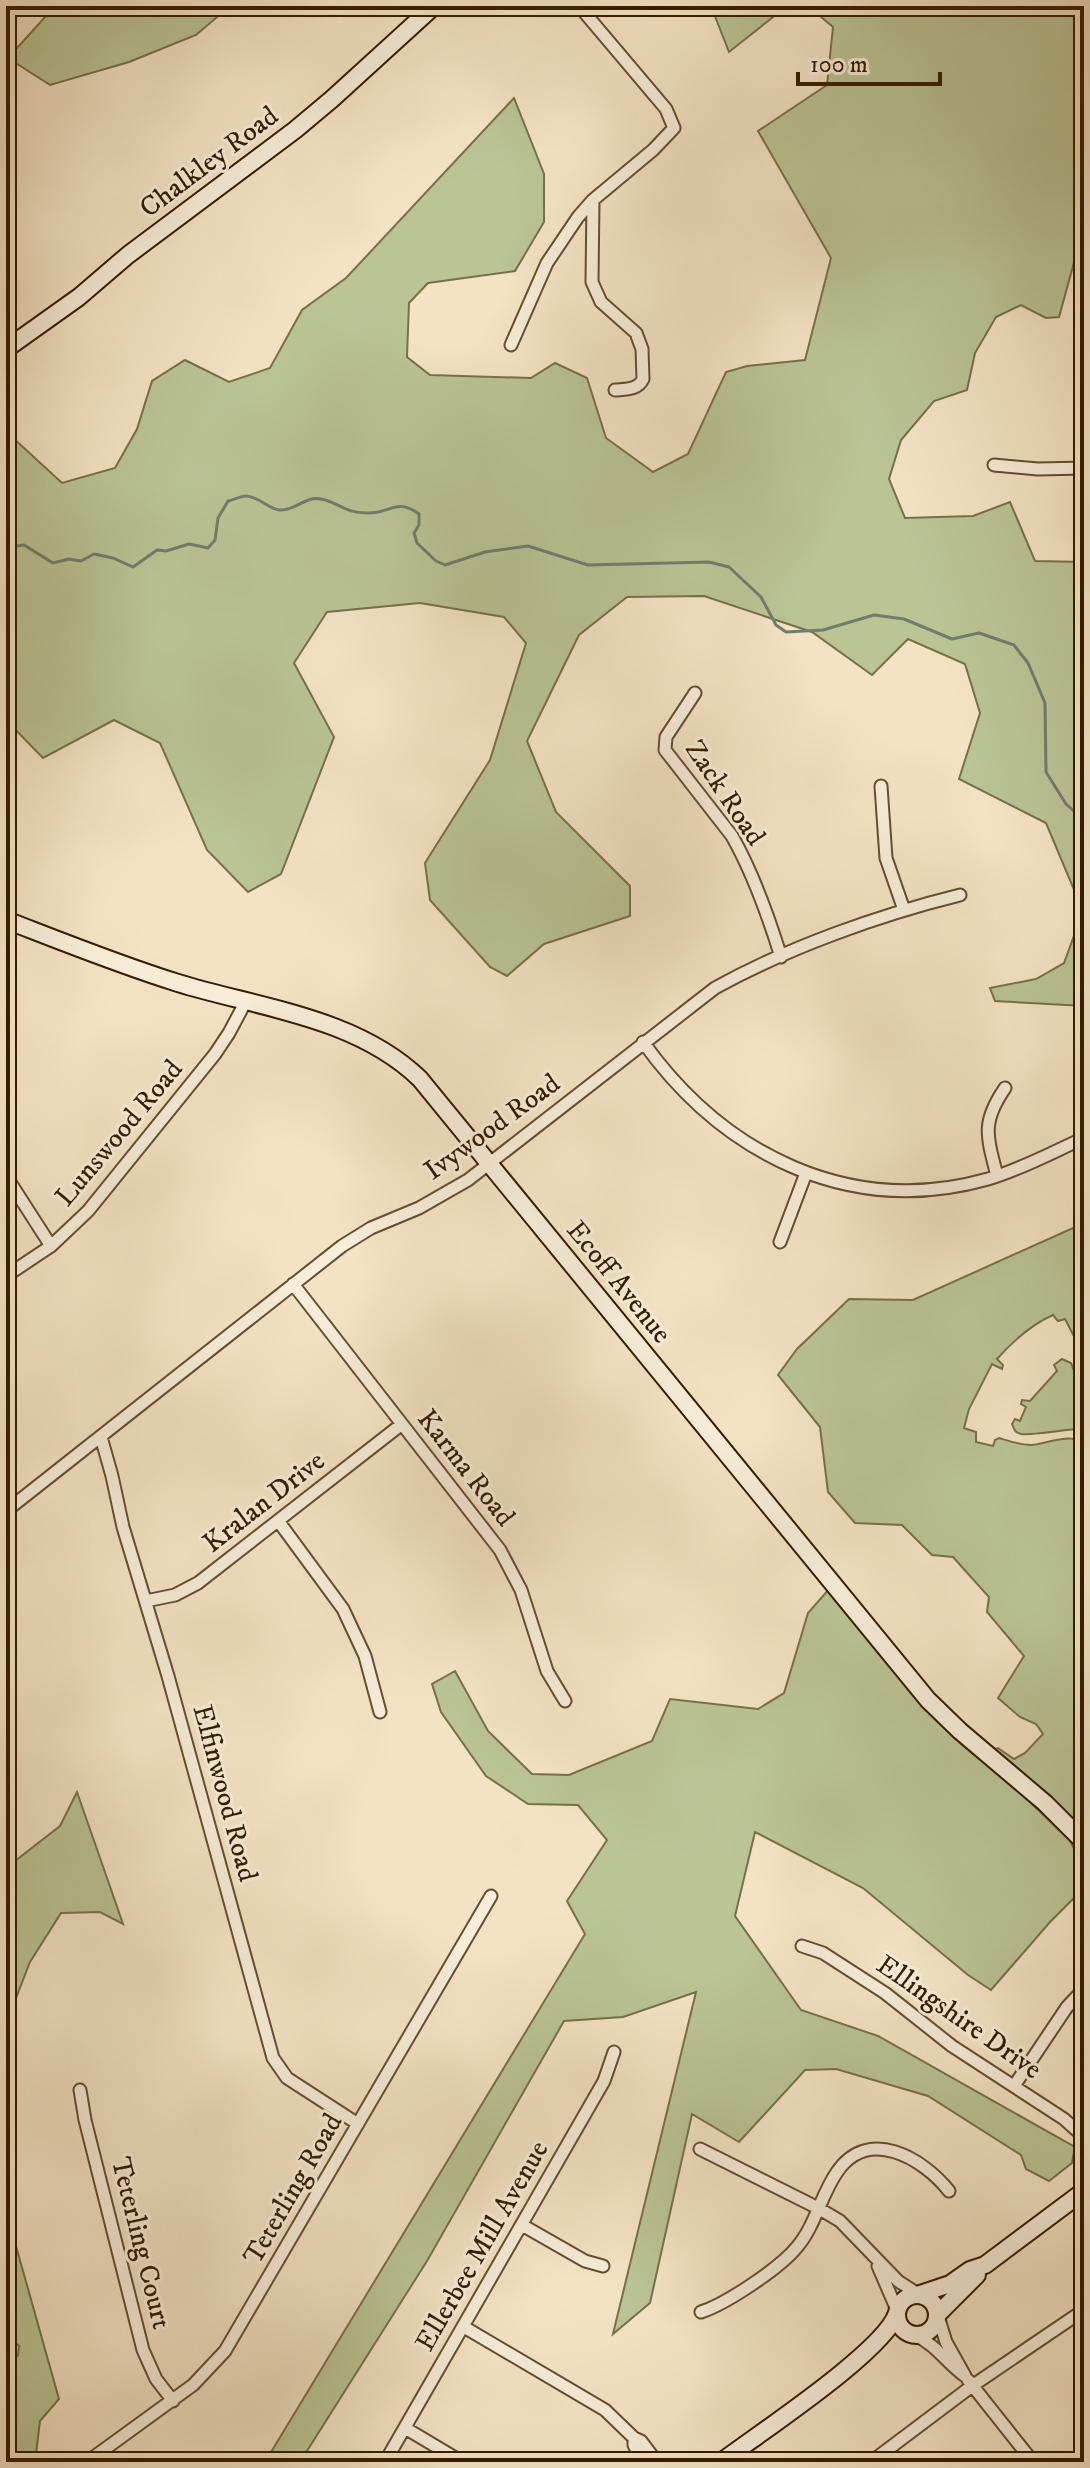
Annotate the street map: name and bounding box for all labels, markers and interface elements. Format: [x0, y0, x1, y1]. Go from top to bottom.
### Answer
scale bar [798, 36, 940, 86]
text: 100 m [810, 50, 868, 80]
street label: Chalkley Road [133, 98, 285, 226]
street label: Zack Road [677, 734, 773, 852]
street label: Lunswood Road [48, 1053, 191, 1213]
street label: Ivywood Road [417, 1066, 567, 1188]
street label: Ecoff Avenue [559, 1214, 679, 1350]
street label: Karma Road [409, 1402, 523, 1534]
street label: Kralan Drive [196, 1443, 332, 1561]
street label: Elfinwood Road [185, 1701, 265, 1885]
street label: Ellingshire Drive [870, 1947, 1048, 2087]
street label: Teterling Road [236, 2107, 350, 2271]
street label: Ellerbee Mill Avenue [408, 2135, 556, 2357]
street label: Teterling Court [103, 2153, 179, 2333]

